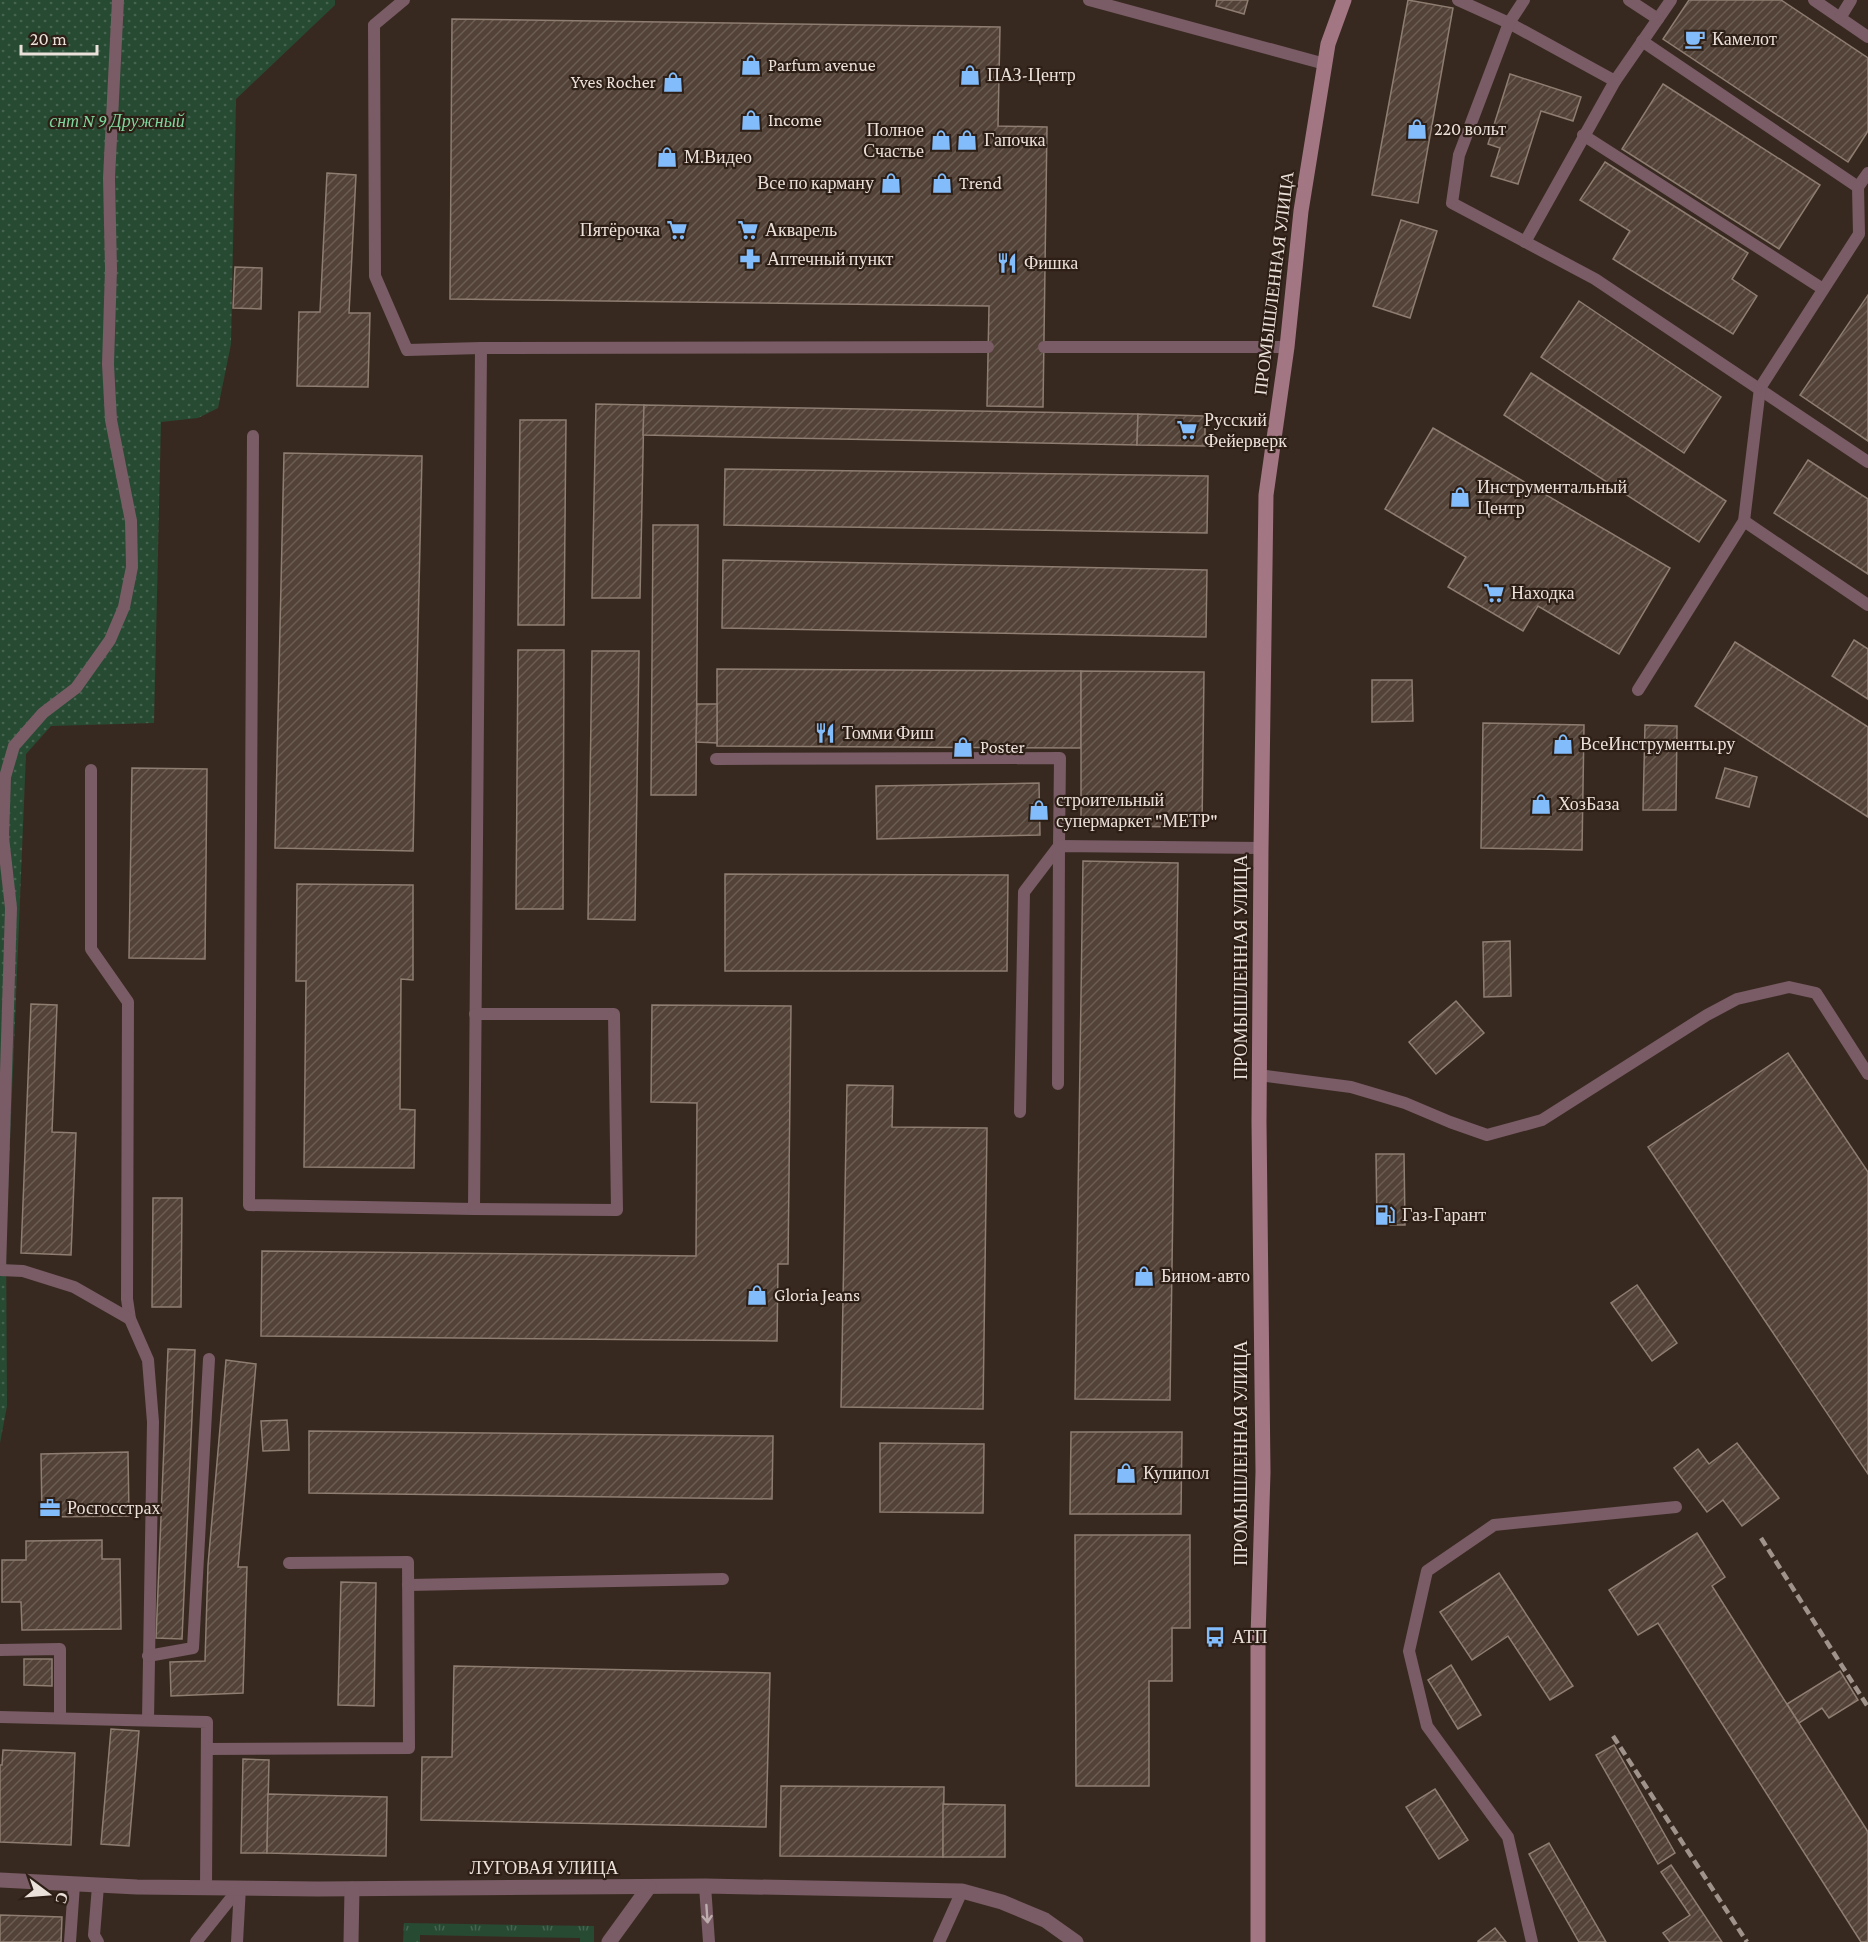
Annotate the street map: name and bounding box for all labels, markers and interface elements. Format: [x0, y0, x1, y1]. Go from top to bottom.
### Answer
scale bar [21, 18, 98, 56]
cafe icon: Камелот [1683, 27, 1707, 51]
text: 20 m [30, 29, 67, 49]
place label: Камелот [1712, 29, 1777, 49]
shop icon: Parfum avenue [739, 53, 763, 77]
place label: Parfum avenue [768, 55, 876, 75]
shop icon: ПАЗ-Центр [958, 63, 982, 87]
place label: ПАЗ-Центр [987, 65, 1076, 85]
shop icon: Yves Rocher [661, 70, 685, 94]
place label: Yves Rocher [571, 72, 657, 92]
shop icon: Income [739, 108, 763, 132]
place label: Income [768, 110, 822, 130]
park label: снт N 9 Дружный [49, 111, 185, 131]
shop icon: 220 вольт [1405, 117, 1429, 141]
place label: 220 вольт [1434, 119, 1506, 139]
place label: Полное Счастье [863, 120, 924, 161]
shop icon: Полное Счастье [929, 128, 953, 152]
shop icon: Гапочка [955, 128, 979, 152]
place label: Гапочка [984, 130, 1045, 150]
shop icon: М.Видео [655, 145, 679, 169]
place label: М.Видео [684, 147, 752, 167]
street label: ПРОМЫШЛЕННАЯ УЛИЦА [1250, 170, 1298, 396]
shop icon: Все по карману [879, 171, 903, 195]
shop icon: Trend [930, 171, 954, 195]
place label: Все по карману [757, 173, 874, 193]
place label: Trend [959, 173, 1002, 193]
supermarket icon: Пятёрочка [665, 218, 689, 242]
supermarket icon: Акварель [736, 218, 760, 242]
place label: Пятёрочка [580, 220, 660, 240]
place label: Акварель [765, 220, 837, 240]
pharmacy icon: Аптечный пункт [738, 247, 762, 271]
place label: Аптечный пункт [767, 249, 894, 269]
restaurant icon: Фишка [995, 251, 1019, 275]
place label: Фишка [1024, 253, 1078, 273]
place label: Русский Фейерверк [1204, 410, 1287, 451]
supermarket icon: Русский Фейерверк [1175, 418, 1199, 442]
place label: Инструментальный Центр [1477, 477, 1627, 518]
shop icon: Инструментальный Центр [1448, 485, 1472, 509]
supermarket icon: Находка [1482, 581, 1506, 605]
place label: Находка [1511, 583, 1574, 603]
restaurant icon: Томми Фиш [813, 721, 837, 745]
place label: Томми Фиш [842, 723, 934, 743]
shop icon: ВсеИнструменты.ру [1551, 732, 1575, 756]
place label: ВсеИнструменты.ру [1580, 734, 1735, 754]
shop icon: Poster [951, 735, 975, 759]
place label: Poster [980, 737, 1025, 757]
place label: строительный супермаркет "МЕТР" [1056, 790, 1218, 831]
shop icon: ХозБаза [1529, 792, 1553, 816]
place label: ХозБаза [1558, 794, 1619, 814]
shop icon: строительный супермаркет "МЕТР" [1027, 798, 1051, 822]
street label: ПРОМЫШЛЕННАЯ УЛИЦА [1231, 854, 1251, 1080]
fuel station icon: Газ-Гарант [1373, 1203, 1397, 1227]
place label: Газ-Гарант [1402, 1205, 1486, 1225]
shop icon: Бином-авто [1132, 1264, 1156, 1288]
place label: Бином-авто [1161, 1266, 1250, 1286]
shop icon: Gloria Jeans [745, 1283, 769, 1307]
place label: Gloria Jeans [774, 1285, 860, 1305]
street label: ПРОМЫШЛЕННАЯ УЛИЦА [1231, 1340, 1251, 1566]
shop icon: Купипол [1114, 1461, 1138, 1485]
place label: Купипол [1143, 1463, 1209, 1483]
office icon: Росгосстрах [38, 1496, 62, 1520]
place label: Росгосстрах [67, 1498, 160, 1518]
bus stop icon: АТП [1203, 1625, 1227, 1649]
place label: АТП [1232, 1627, 1267, 1647]
street label: ЛУГОВАЯ УЛИЦА [469, 1858, 619, 1878]
north arrow [18, 1864, 78, 1924]
text: С [52, 1890, 72, 1906]
one-way arrow [702, 1904, 713, 1924]

